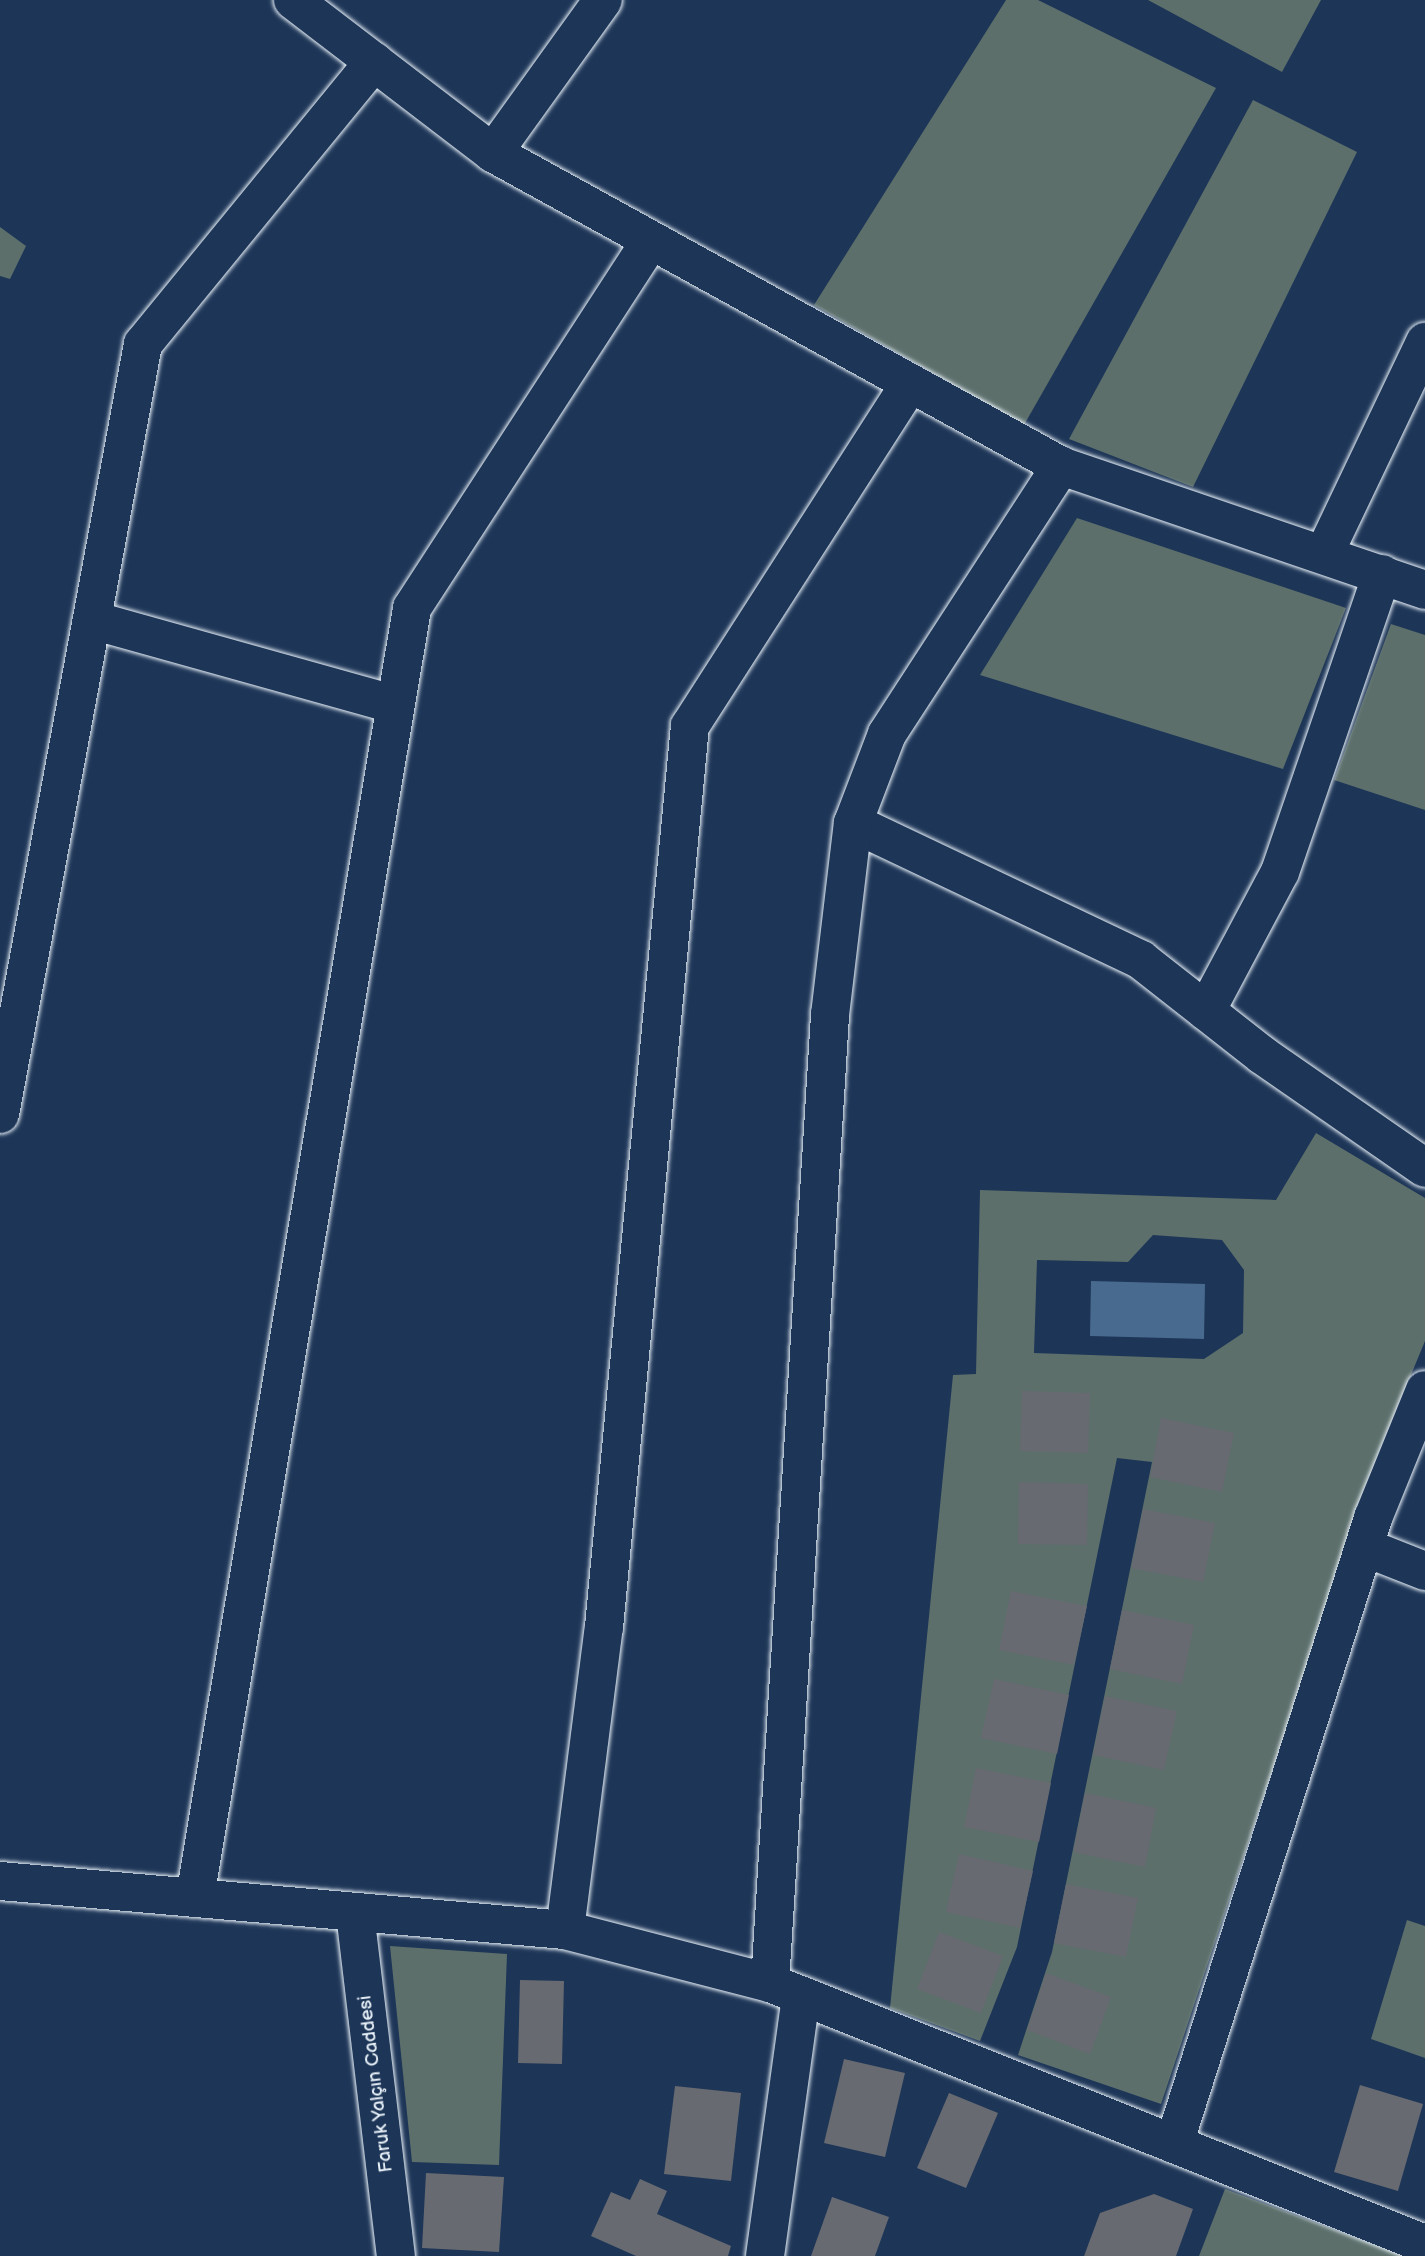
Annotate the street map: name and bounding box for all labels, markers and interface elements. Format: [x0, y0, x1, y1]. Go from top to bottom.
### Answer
street label: Faruk Yalçın Caddesi [354, 1994, 398, 2174]

